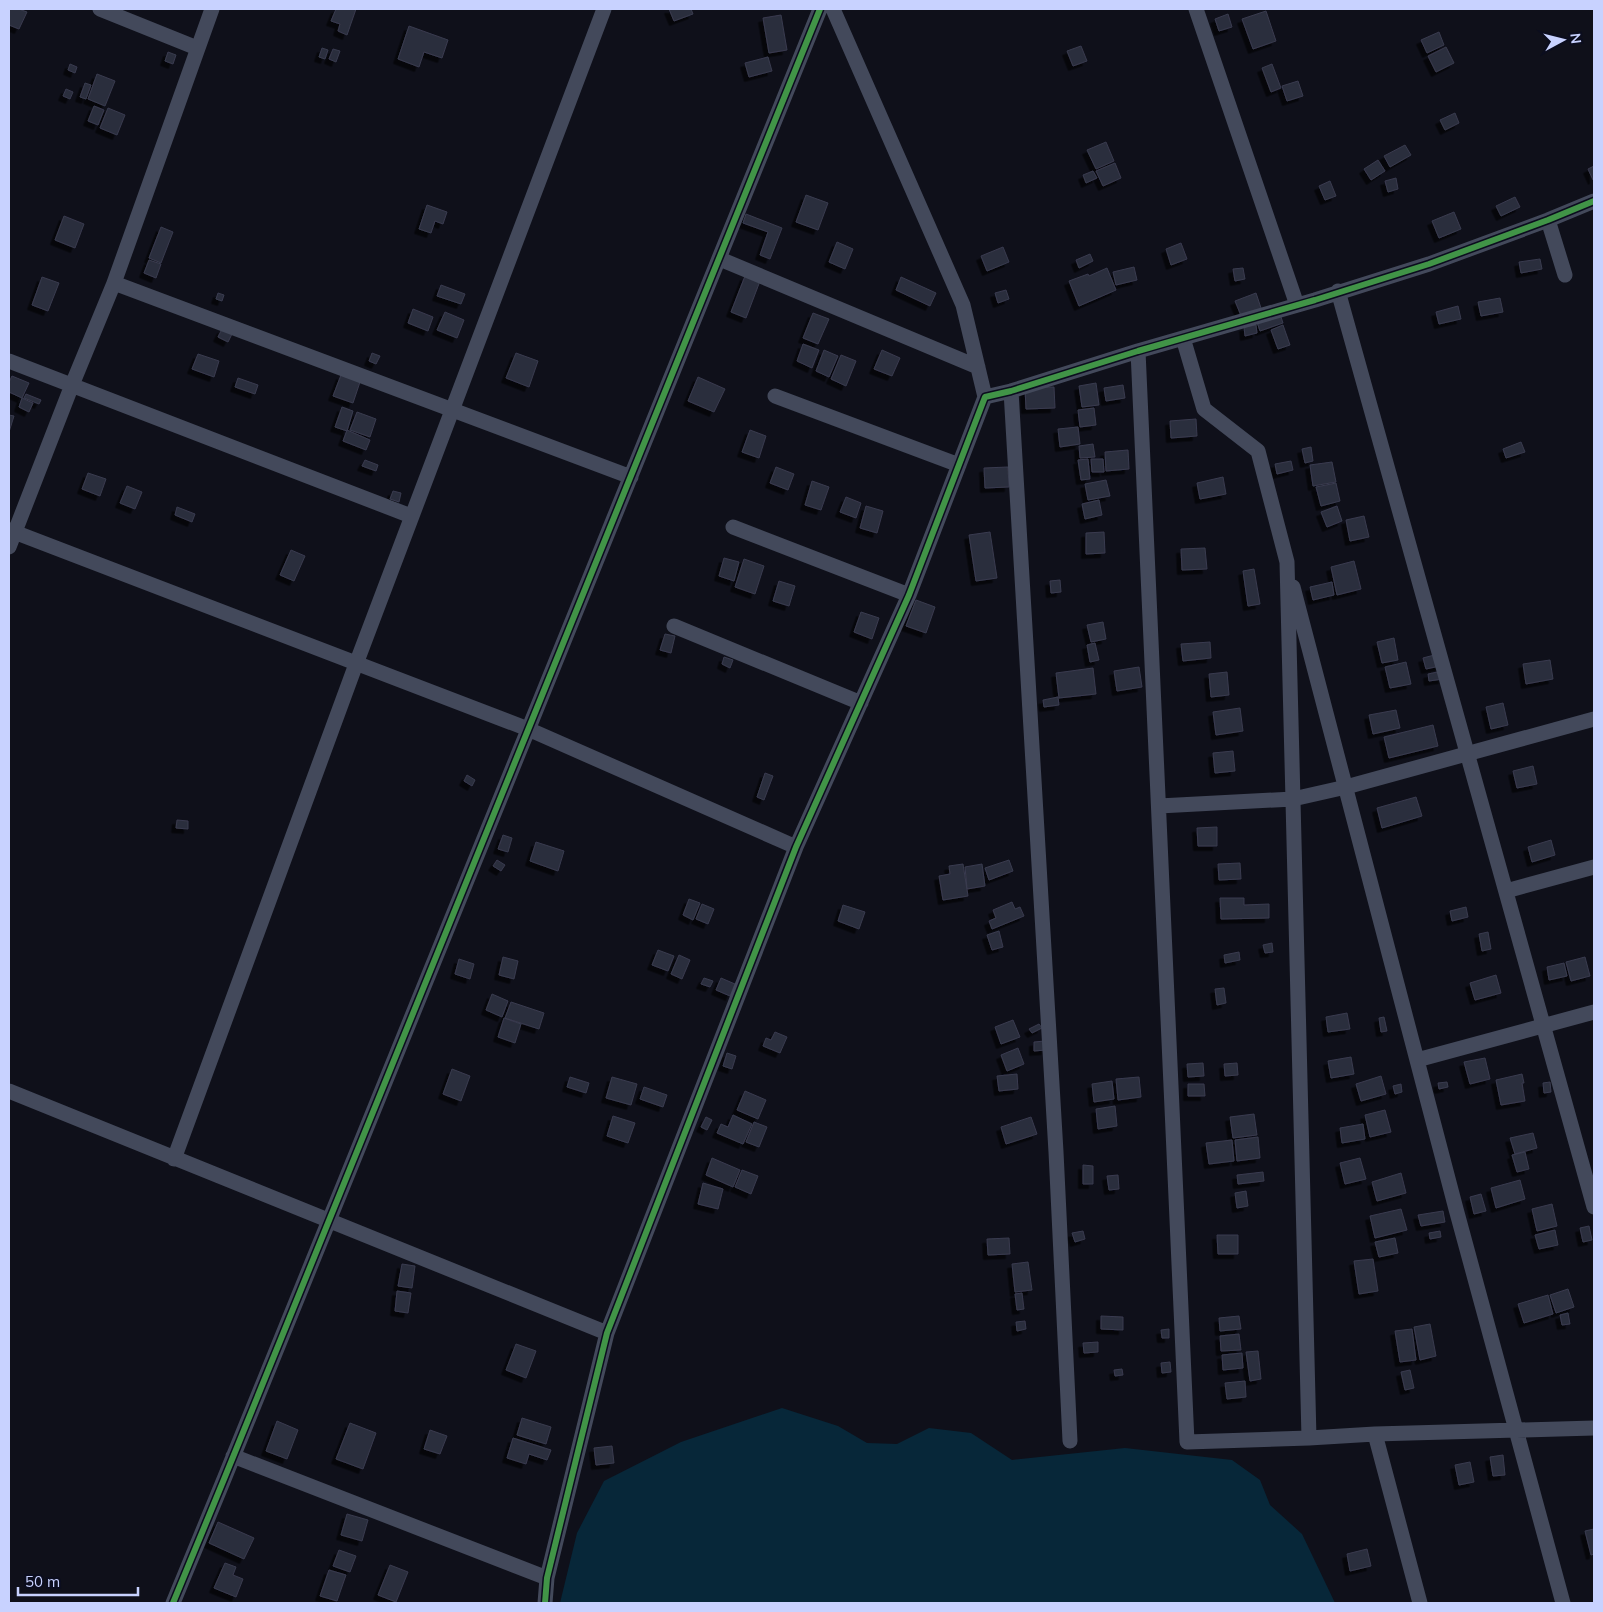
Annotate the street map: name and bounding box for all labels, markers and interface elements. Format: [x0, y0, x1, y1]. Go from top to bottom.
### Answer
north arrow [1538, 15, 1588, 65]
text: N [1566, 32, 1585, 45]
scale bar [18, 1564, 138, 1596]
text: 50 m [25, 1572, 60, 1591]

